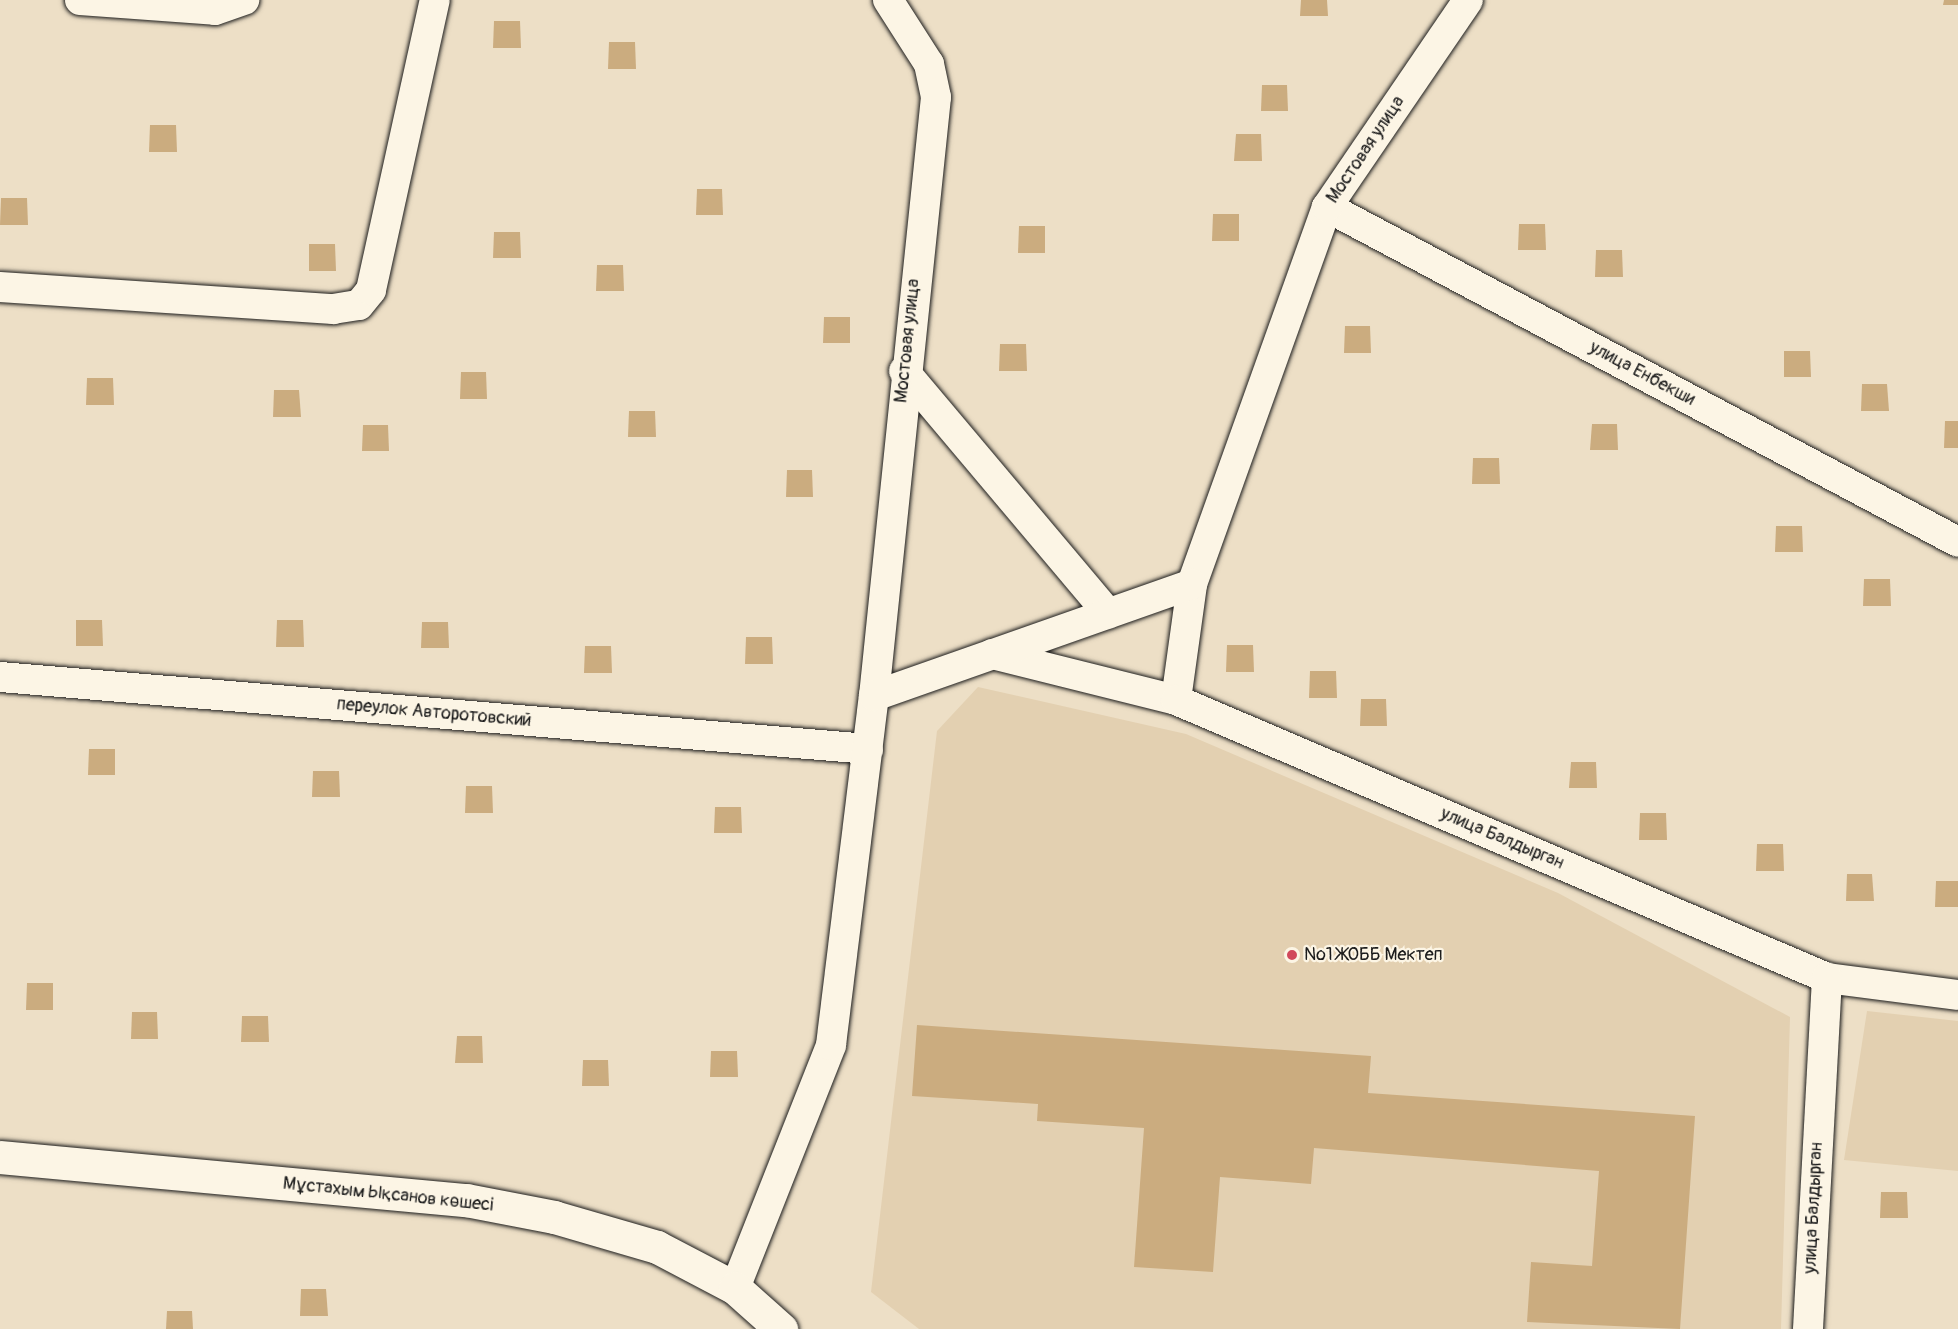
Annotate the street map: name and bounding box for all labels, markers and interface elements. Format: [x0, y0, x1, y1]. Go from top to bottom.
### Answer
street label: Мостовая улица [1322, 92, 1410, 208]
street label: Мостовая улица [891, 278, 925, 404]
street label: улица Енбекши [1586, 337, 1698, 411]
street label: переулок Авторотовский [336, 694, 532, 732]
street label: улица Балдырган [1437, 803, 1567, 875]
place label: №1 ЖОББ Мектеп [1304, 944, 1443, 966]
marker: №1 ЖОББ Мектеп [1285, 948, 1299, 962]
street label: улица Балдырган [1800, 1142, 1828, 1274]
street label: Мұстахым Ықсанов көшесі [282, 1173, 494, 1217]

